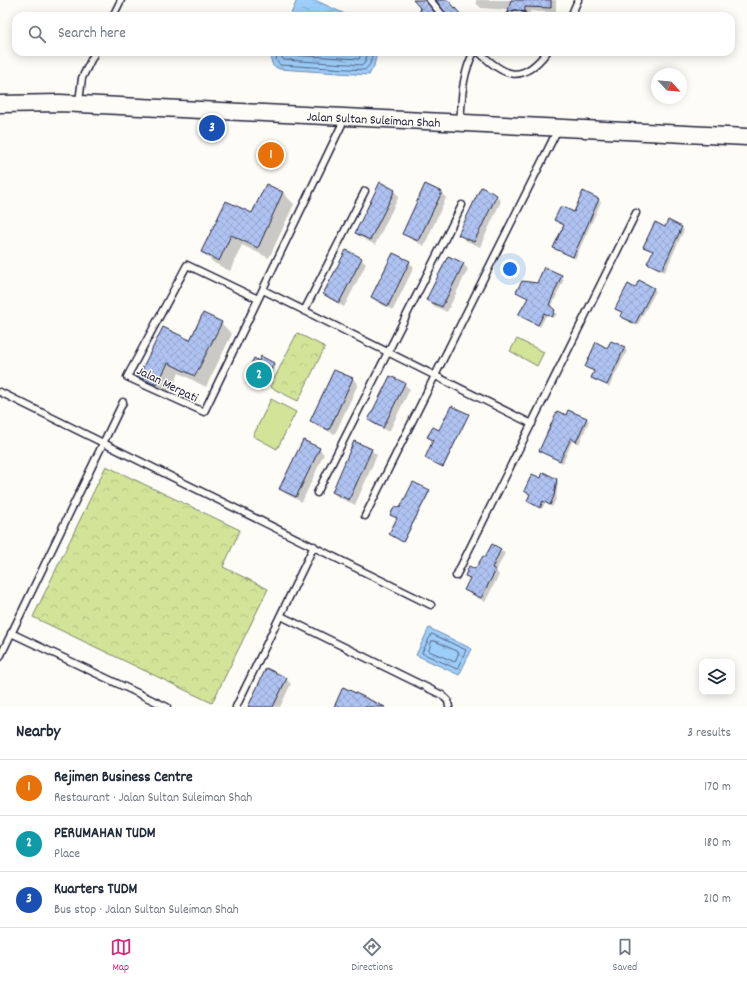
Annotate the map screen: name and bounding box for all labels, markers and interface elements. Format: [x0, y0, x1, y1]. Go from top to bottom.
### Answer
search box [12, 12, 735, 56]
icon: search [26, 23, 48, 45]
text: Search here [58, 23, 126, 45]
north arrow [651, 68, 687, 104]
street label: Jalan Sultan Suleiman Shah [306, 108, 441, 134]
pin: 3 [199, 113, 225, 143]
pin: 1 [258, 140, 284, 170]
your location [500, 259, 520, 279]
pin: 2 [246, 360, 272, 390]
street label: Jalan Merpati [133, 362, 201, 409]
map controls [699, 659, 735, 695]
button: layers [699, 659, 735, 695]
text: Nearby [16, 721, 60, 745]
text: 3 results [687, 724, 731, 743]
text: Rejimen Business Centre [54, 767, 193, 789]
text: 1 [28, 778, 30, 797]
text: 170 m [704, 778, 731, 797]
text: Restaurant · Jalan Sultan Suleiman Shah [54, 789, 252, 808]
text: PERUMAHAN TUDM [54, 823, 156, 845]
text: 2 [26, 834, 32, 853]
text: 180 m [704, 834, 731, 853]
text: Place [54, 845, 80, 864]
text: Kuarters TUDM [54, 879, 137, 901]
text: 3 [26, 890, 32, 909]
text: 210 m [703, 890, 731, 909]
text: Bus stop · Jalan Sultan Suleiman Shah [54, 901, 239, 920]
tab: Map [110, 936, 132, 976]
tab: Directions [351, 936, 393, 976]
tab: Saved [613, 936, 637, 976]

